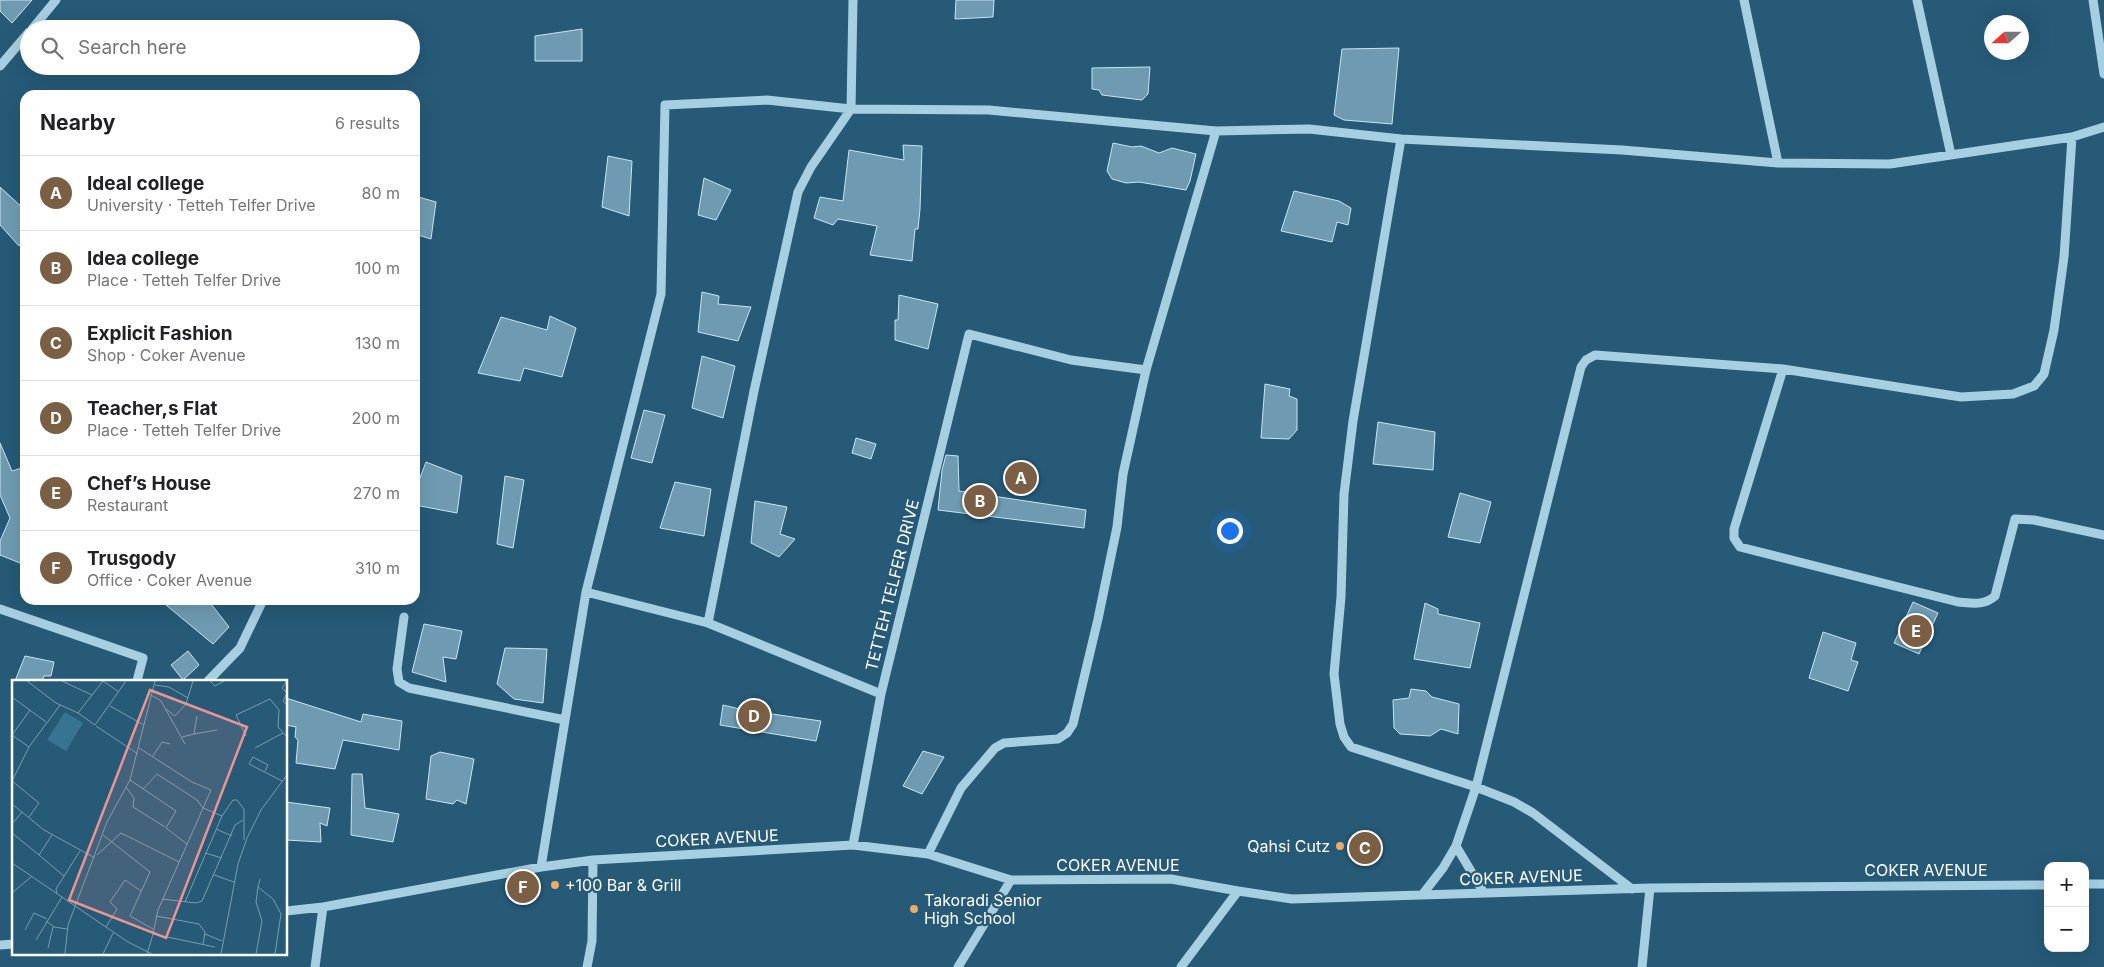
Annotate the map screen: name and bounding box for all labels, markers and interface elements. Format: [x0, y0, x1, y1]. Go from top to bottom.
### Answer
north arrow [1984, 15, 2029, 60]
search box [20, 20, 420, 75]
icon: search [38, 34, 66, 62]
text: Search here [78, 36, 187, 59]
text: Nearby [40, 110, 115, 135]
text: 6 results [335, 113, 400, 133]
text: Ideal college [87, 172, 204, 195]
text: A [50, 183, 62, 203]
text: 80 m [361, 183, 400, 203]
text: University · Tetteh Telfer Drive [87, 195, 316, 215]
text: Idea college [87, 247, 199, 270]
text: B [51, 258, 61, 278]
text: 100 m [355, 258, 400, 278]
text: Place · Tetteh Telfer Drive [87, 270, 281, 290]
text: Explicit Fashion [87, 322, 233, 345]
text: C [50, 333, 62, 353]
text: 130 m [355, 333, 400, 353]
text: Shop · Coker Avenue [87, 345, 245, 365]
text: Teacher,s Flat [87, 397, 217, 420]
text: D [50, 408, 62, 428]
text: 200 m [352, 408, 400, 428]
text: Place · Tetteh Telfer Drive [87, 420, 281, 440]
pin: A [1005, 459, 1037, 497]
text: Chef’s House [87, 472, 211, 495]
pin: B [964, 482, 996, 520]
text: E [51, 483, 61, 503]
text: 270 m [353, 483, 400, 503]
text: Restaurant [87, 495, 168, 515]
street label: TETTEH TELFER DRIVE [861, 497, 923, 673]
your location [1217, 518, 1243, 544]
text: Trusgody [87, 547, 176, 570]
text: F [51, 558, 61, 578]
text: 310 m [355, 558, 400, 578]
text: Office · Coker Avenue [87, 570, 252, 590]
pin: E [1900, 612, 1932, 650]
inset map [12, 680, 288, 954]
pin: D [738, 697, 770, 735]
street label: COKER AVENUE [655, 825, 779, 851]
pin: C [1349, 829, 1381, 867]
place label: Qahsi Cutz [1247, 836, 1330, 856]
marker: Qahsi Cutz [1334, 840, 1346, 852]
street label: COKER AVENUE [1056, 855, 1180, 875]
street label: COKER AVENUE [1864, 860, 1988, 880]
map controls [2044, 862, 2089, 952]
button: + [2044, 862, 2089, 907]
street label: COKER AVENUE [1459, 865, 1583, 889]
pin: F [507, 868, 539, 906]
place label: +100 Bar & Grill [565, 875, 681, 895]
marker: +100 Bar & Grill [549, 879, 561, 891]
place label: Takoradi Senior High School [924, 890, 1042, 928]
marker: Takoradi Senior High School [908, 903, 920, 915]
button: − [2044, 907, 2089, 952]

